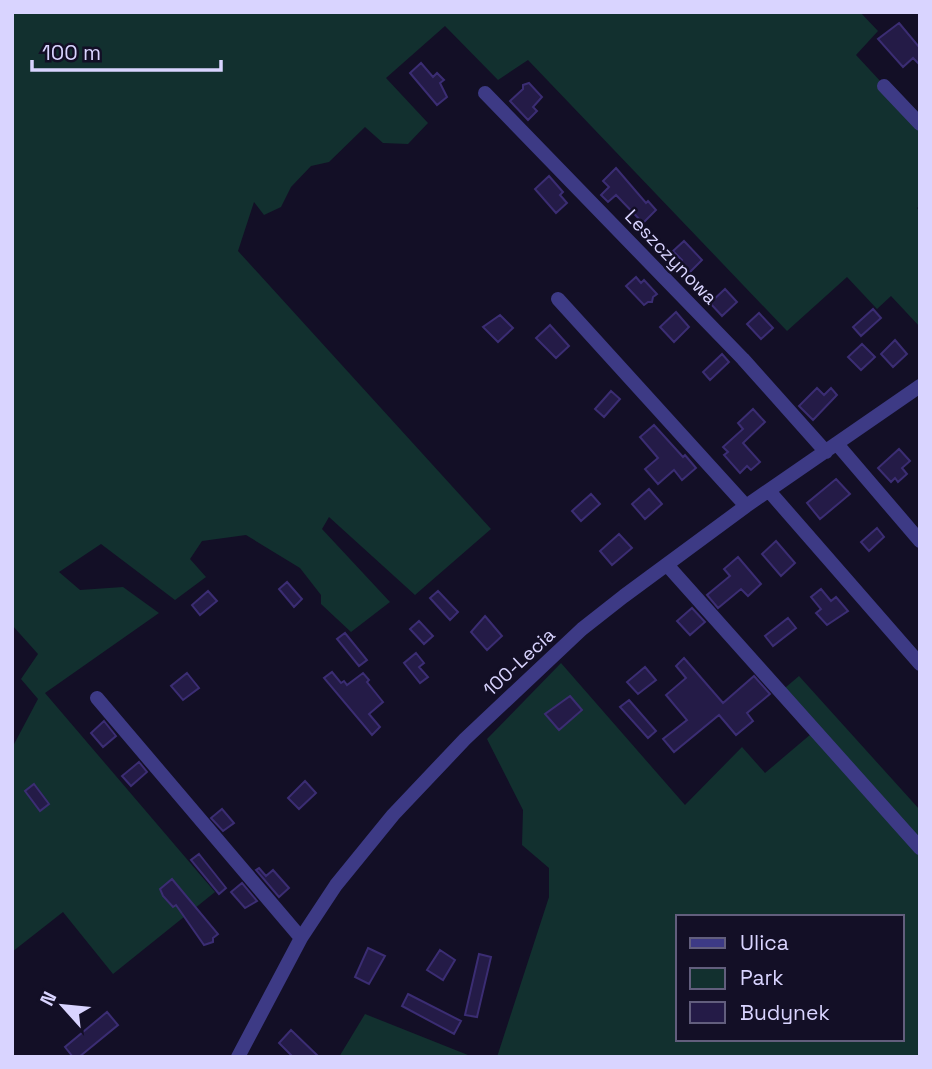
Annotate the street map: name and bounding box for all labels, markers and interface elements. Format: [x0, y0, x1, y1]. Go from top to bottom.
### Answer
scale bar [32, 28, 220, 72]
text: 100 m [42, 39, 101, 66]
street label: Leszczynowa [619, 204, 723, 310]
street label: 100-Lecia [478, 622, 560, 702]
legend [676, 915, 904, 1041]
text: Ulica [740, 929, 789, 956]
text: Park [740, 964, 784, 991]
north arrow [28, 971, 98, 1041]
text: N [34, 987, 62, 1010]
text: Budynek [740, 999, 830, 1026]

